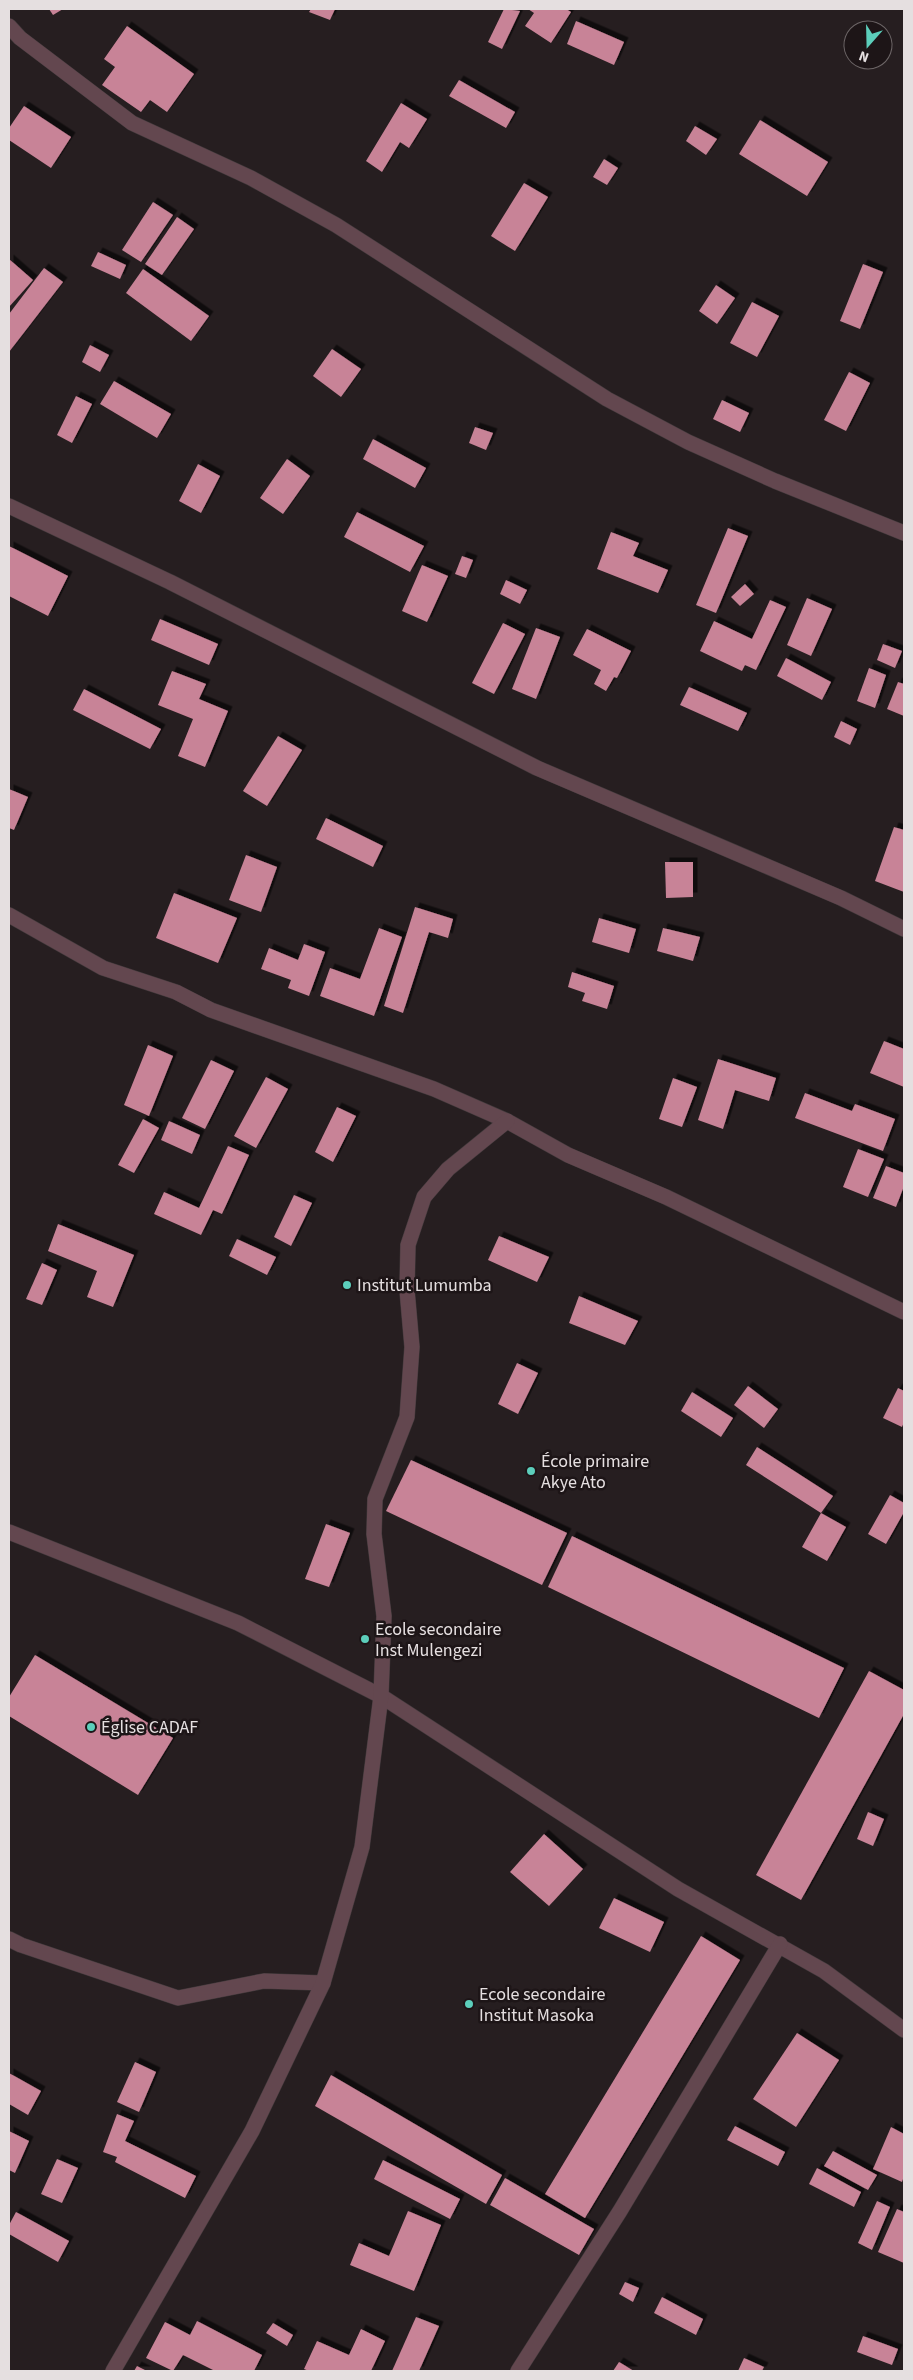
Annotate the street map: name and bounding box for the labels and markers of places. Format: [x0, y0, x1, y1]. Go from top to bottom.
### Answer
place label: Institut Lumumba [357, 1273, 492, 1298]
marker: Institut Lumumba [341, 1279, 353, 1291]
place label: École primaire Akye Ato [541, 1449, 649, 1495]
marker: École primaire Akye Ato [525, 1465, 537, 1477]
place label: Ecole secondaire Inst Mulengezi [375, 1617, 501, 1663]
marker: Ecole secondaire Inst Mulengezi [359, 1633, 371, 1645]
place label: Église CADAF [101, 1715, 198, 1740]
marker: Église CADAF [85, 1721, 97, 1733]
place label: Ecole secondaire Institut Masoka [479, 1982, 605, 2028]
marker: Ecole secondaire Institut Masoka [463, 1998, 475, 2010]

